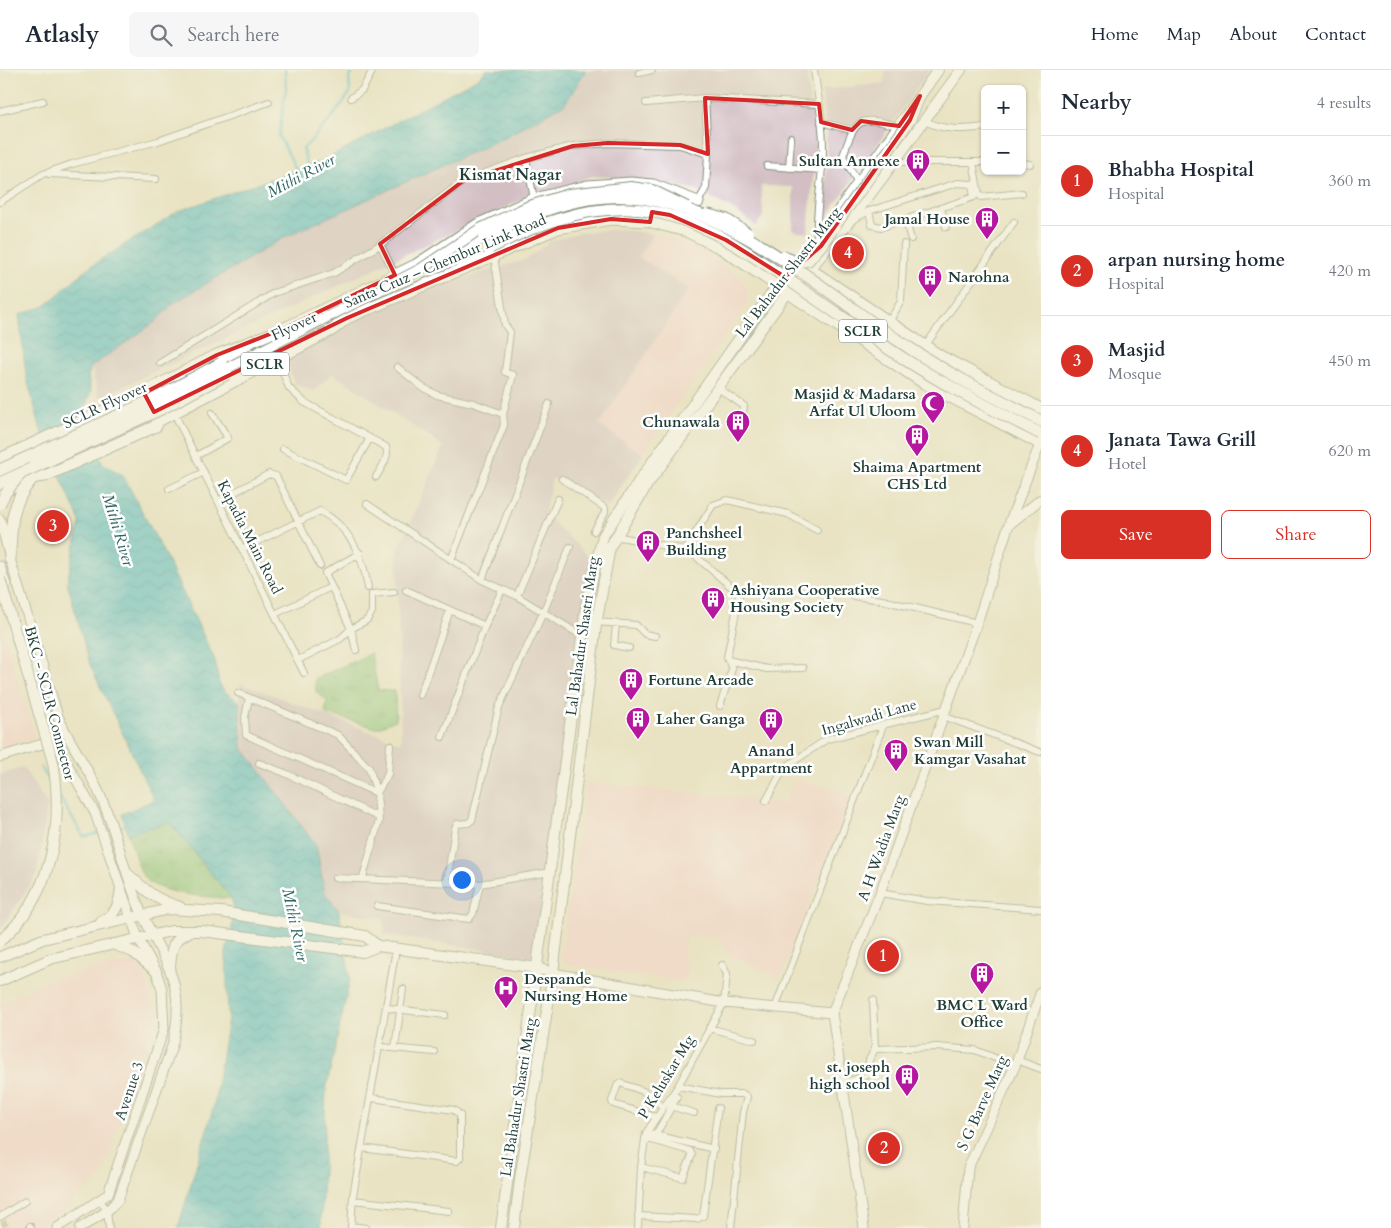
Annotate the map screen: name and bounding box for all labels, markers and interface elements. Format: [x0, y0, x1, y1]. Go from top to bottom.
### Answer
search box [129, 12, 479, 57]
text: Atlasly [25, 18, 99, 51]
icon: search [147, 21, 175, 49]
text: Search here [187, 22, 280, 48]
text: Home [1091, 22, 1139, 47]
text: Map [1167, 22, 1201, 47]
text: About [1229, 22, 1277, 47]
text: Contact [1305, 22, 1366, 47]
map controls [981, 85, 1026, 175]
button: + [981, 85, 1026, 130]
text: Nearby [1061, 88, 1132, 117]
text: 4 results [1317, 92, 1371, 114]
button: − [981, 130, 1026, 175]
water label: Mithi River [263, 148, 340, 203]
building icon: Sultan Annexe [905, 148, 931, 182]
place label: Sultan Annexe [799, 151, 900, 171]
text: Bhabha Hospital [1108, 157, 1254, 183]
district label: Kismat Nagar [459, 164, 562, 186]
text: 1 [1073, 170, 1081, 192]
text: 360 m [1329, 170, 1371, 192]
text: Hospital [1108, 183, 1164, 205]
street label: Lal Bahadur Shastri Marg [731, 202, 846, 341]
building icon: Jamal House [974, 206, 1000, 240]
street label: Santa Cruz – Chembur Link Road [341, 209, 549, 313]
place label: Jamal House [882, 209, 970, 229]
pin: 4 [832, 234, 864, 272]
text: arpan nursing home [1108, 247, 1285, 273]
text: 2 [1073, 260, 1081, 282]
text: 420 m [1329, 260, 1371, 282]
building icon: Narohna [917, 264, 943, 298]
place label: Narohna [948, 267, 1010, 287]
text: Hospital [1108, 273, 1164, 295]
street label: Flyover [268, 307, 321, 345]
road number: SCLR [839, 320, 887, 342]
text: Masjid [1108, 337, 1165, 363]
text: 3 [1073, 350, 1081, 372]
text: 450 m [1329, 350, 1371, 372]
road number: SCLR [241, 352, 289, 376]
text: Mosque [1108, 363, 1162, 385]
street label: SCLR Flyover [60, 377, 151, 433]
place label: Masjid & Madarsa Arfat Ul Uloom [794, 384, 917, 421]
mosque icon: Masjid & Madarsa Arfat Ul Uloom [920, 390, 946, 424]
building icon: Chunawala [725, 409, 751, 443]
place label: Chunawala [642, 412, 721, 432]
building icon: Shaima Apartment CHS Ltd [904, 423, 930, 457]
text: Janata Tawa Grill [1108, 427, 1256, 453]
text: 4 [1073, 440, 1081, 462]
text: 620 m [1329, 440, 1371, 462]
text: Hotel [1108, 453, 1146, 475]
place label: Shaima Apartment CHS Ltd [853, 457, 982, 494]
street label: Kapadia Main Road [213, 477, 287, 597]
water label: Mithi River [97, 491, 140, 570]
pin: 3 [37, 507, 69, 545]
button: Save [1061, 510, 1211, 559]
button: Share [1221, 510, 1371, 559]
place label: Panchsheel Building [666, 523, 743, 560]
building icon: Panchsheel Building [635, 529, 661, 563]
street label: Lal Bahadur Shastri Marg [561, 554, 603, 717]
place label: Ashiyana Cooperative Housing Society [730, 580, 880, 617]
building icon: Ashiyana Cooperative Housing Society [700, 586, 726, 620]
street label: BKC - SCLR Connector [20, 624, 80, 783]
building icon: Fortune Arcade [618, 667, 644, 701]
place label: Fortune Arcade [648, 670, 754, 690]
street label: Ingalwadi Lane [819, 694, 919, 740]
building icon: Laher Ganga [625, 706, 651, 740]
building icon: Anand Appartment [758, 707, 784, 741]
place label: Laher Ganga [656, 709, 745, 729]
place label: Swan Mill Kamgar Vasahat [914, 732, 1027, 769]
building icon: Swan Mill Kamgar Vasahat [883, 738, 909, 772]
place label: Anand Appartment [730, 741, 813, 778]
street label: A H Wadia Marg [853, 792, 910, 904]
your location [449, 867, 475, 893]
water label: Mithi River [276, 886, 314, 965]
pin: 1 [867, 937, 899, 975]
building icon: BMC L Ward Office [969, 961, 995, 995]
place label: Despande Nursing Home [524, 969, 628, 1006]
hospital icon: Despande Nursing Home [493, 975, 519, 1009]
place label: BMC L Ward Office [936, 995, 1028, 1032]
street label: Lal Bahadur Shastri Marg [496, 1015, 541, 1178]
street label: P Keluskar Mg [633, 1031, 699, 1123]
street label: S G Barve Marg [952, 1052, 1012, 1154]
place label: st. joseph high school [809, 1057, 891, 1094]
street label: Avenue 3 [110, 1059, 148, 1123]
building icon: st. joseph high school [894, 1063, 920, 1097]
pin: 2 [868, 1129, 900, 1167]

